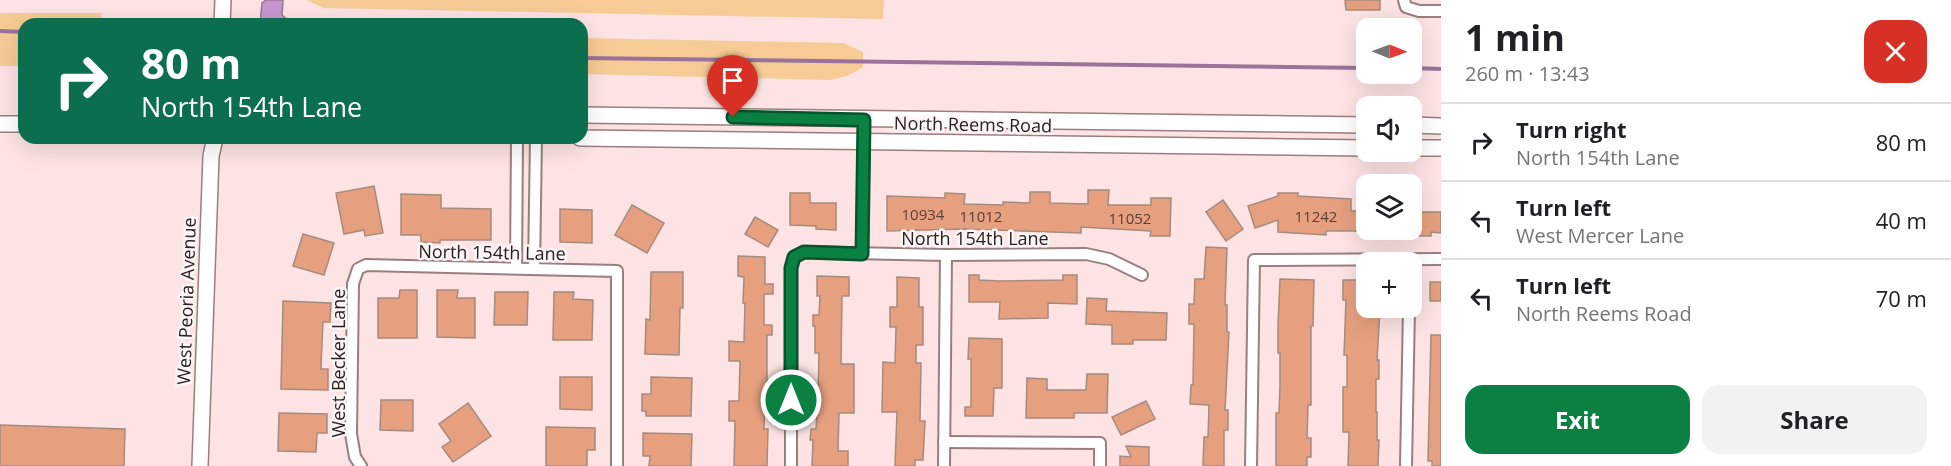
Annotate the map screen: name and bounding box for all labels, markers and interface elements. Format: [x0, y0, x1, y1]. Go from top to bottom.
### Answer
text: 1 min [1465, 13, 1565, 62]
north arrow [1356, 18, 1422, 84]
map controls [1356, 18, 1422, 318]
button: close [1864, 20, 1927, 83]
text: 80 m [141, 34, 241, 91]
icon: right [42, 42, 120, 120]
pin [707, 55, 758, 117]
text: 260 m · 13:43 [1465, 60, 1590, 87]
icon: arrive [716, 64, 749, 97]
text: North 154th Lane [141, 88, 362, 125]
button: sound [1356, 96, 1422, 162]
street label: North Reems Road [894, 111, 1052, 137]
text: Turn right [1516, 114, 1627, 144]
icon: right [1465, 126, 1498, 159]
text: 80 m [1876, 127, 1927, 157]
text: North 154th Lane [1516, 144, 1680, 171]
button: layers [1356, 174, 1422, 240]
text: Turn left [1516, 192, 1611, 222]
house number: 10934 [902, 204, 945, 224]
icon: left [1465, 204, 1498, 237]
text: 40 m [1876, 205, 1927, 235]
house number: 11012 [960, 206, 1002, 226]
house number: 11242 [1295, 206, 1337, 226]
house number: 11052 [1109, 208, 1151, 228]
street label: West Peoria Avenue [171, 217, 201, 385]
text: West Mercer Lane [1516, 222, 1684, 249]
street label: North 154th Lane [901, 226, 1049, 250]
street label: North 154th Lane [418, 239, 566, 265]
button: + [1356, 252, 1422, 318]
text: Turn left [1516, 270, 1611, 300]
icon: left [1465, 282, 1498, 315]
text: 70 m [1876, 283, 1927, 313]
street label: West Becker Lane [326, 289, 350, 437]
text: North Reems Road [1516, 300, 1692, 327]
position arrow [759, 368, 823, 432]
button: Exit [1465, 385, 1690, 454]
button: Share [1702, 385, 1927, 454]

